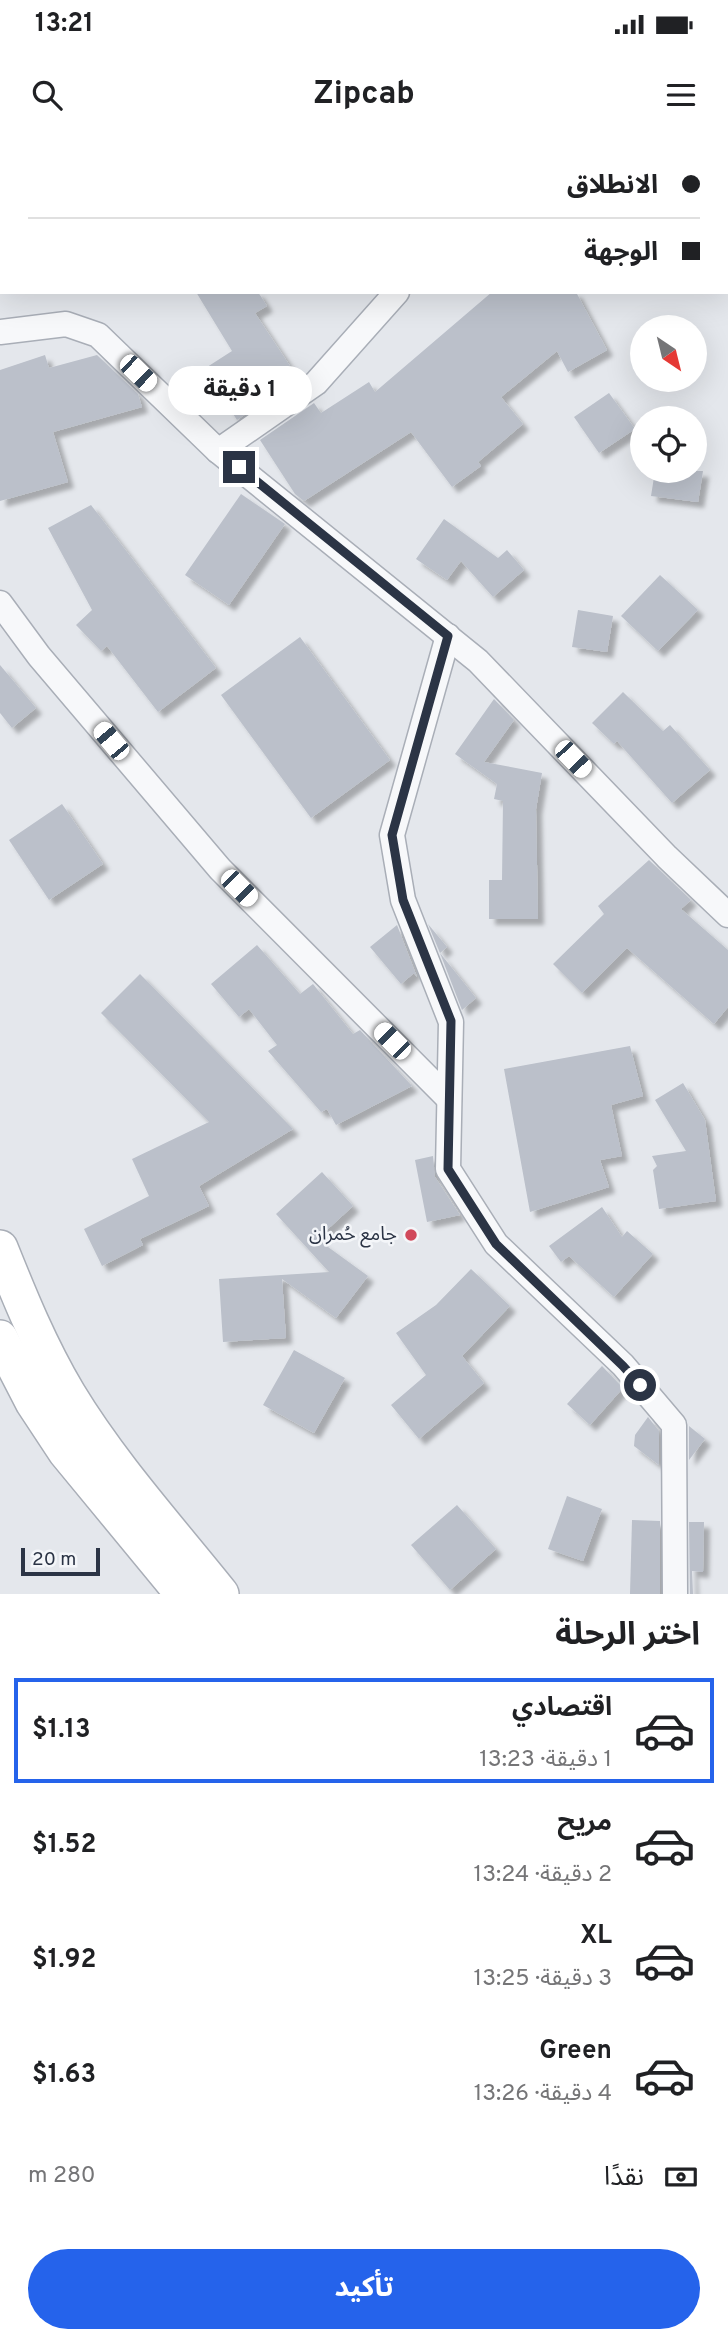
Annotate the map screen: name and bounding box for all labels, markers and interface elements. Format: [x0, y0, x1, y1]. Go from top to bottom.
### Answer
text: 13:21 [35, 8, 94, 41]
text: Zipcab [313, 75, 415, 115]
icon: search [28, 76, 66, 114]
icon: menu [662, 76, 700, 114]
text: الانطلاق [567, 170, 658, 203]
text: الوجهة [584, 237, 658, 270]
north arrow [630, 315, 707, 392]
map controls [630, 315, 707, 483]
car [116, 351, 161, 395]
callout: 1 دقيقة [167, 366, 311, 414]
text: 1 دقيقة [204, 376, 276, 405]
button: locate [630, 406, 707, 483]
route end [223, 451, 255, 483]
car [90, 718, 133, 764]
car [551, 737, 596, 781]
car [217, 866, 262, 910]
car [370, 1019, 415, 1063]
place label: جامع حُمران [309, 1223, 397, 1248]
marker: جامع حُمران [403, 1227, 419, 1243]
route start [624, 1369, 656, 1401]
scale bar [21, 1545, 100, 1577]
text: 20 m [32, 1548, 76, 1572]
text: اختر الرحلة [555, 1616, 700, 1656]
text: اقتصادي [512, 1692, 612, 1725]
icon: car [633, 1699, 696, 1762]
text: $1.13 [32, 1714, 91, 1747]
text: 1 دقيقة · 13:23 [479, 1746, 612, 1775]
text: مريح [557, 1807, 612, 1840]
icon: car [633, 1814, 696, 1877]
text: $1.52 [32, 1829, 96, 1862]
text: 2 دقيقة · 13:24 [474, 1861, 612, 1890]
text: XL [580, 1920, 612, 1953]
icon: car [633, 1929, 696, 1992]
text: $1.92 [32, 1944, 96, 1977]
text: 3 دقيقة · 13:25 [474, 1965, 612, 1994]
text: Green [539, 2035, 612, 2068]
icon: car [633, 2044, 696, 2107]
text: $1.63 [32, 2059, 96, 2092]
text: 4 دقيقة · 13:26 [474, 2080, 612, 2109]
icon: cash [662, 2158, 700, 2196]
text: 280 m [28, 2162, 96, 2191]
text: نقدًا [604, 2162, 644, 2195]
button: تأكيد [28, 2249, 700, 2329]

